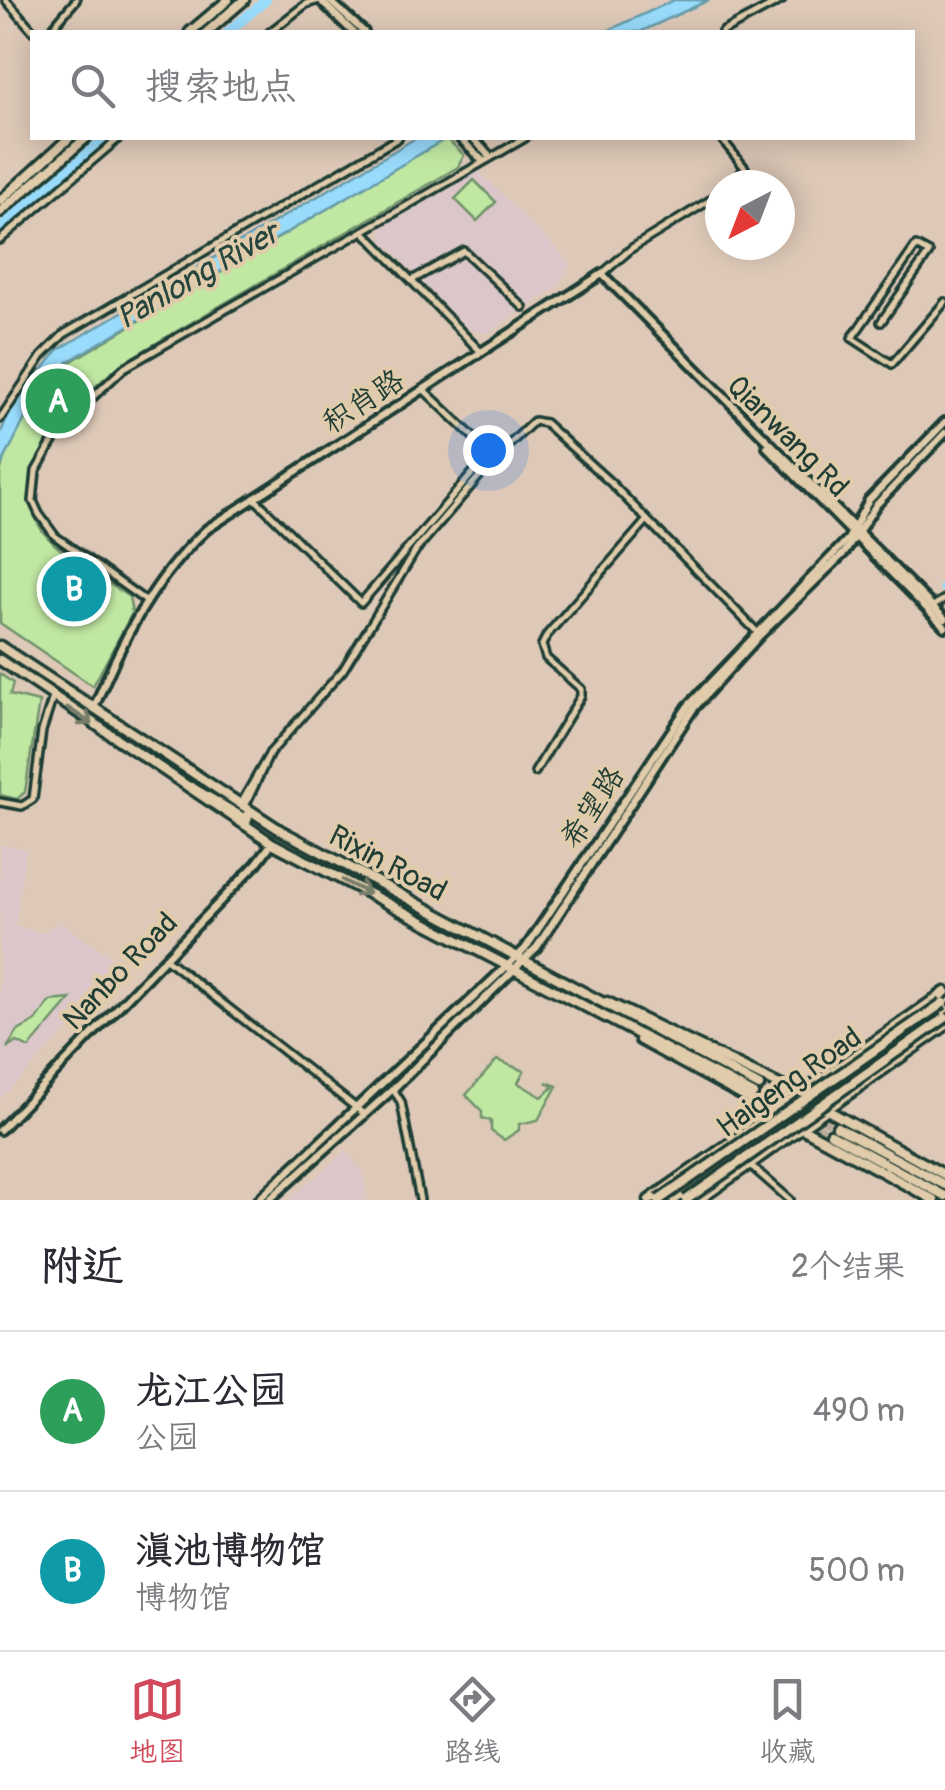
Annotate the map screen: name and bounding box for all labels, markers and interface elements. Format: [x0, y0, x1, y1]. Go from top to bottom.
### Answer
search box [30, 30, 915, 140]
icon: search [65, 58, 120, 113]
text: 搜索地点 [145, 63, 297, 111]
north arrow [705, 170, 795, 260]
water label: Panlong River [109, 212, 289, 338]
street label: 积肖路 [315, 361, 411, 441]
pin: A [26, 364, 90, 438]
street label: Qianwang Rd [719, 368, 856, 505]
your location [463, 425, 514, 476]
pin: B [42, 552, 106, 626]
one-way arrow [66, 705, 94, 726]
street label: 希望路 [552, 759, 632, 855]
street label: Rixin Road [322, 817, 453, 910]
one-way arrow [340, 878, 370, 897]
street label: Nanbo Road [55, 905, 186, 1038]
street label: Haigeng Road [710, 1019, 869, 1146]
text: 附近 [40, 1241, 124, 1293]
text: 2个结果 [791, 1247, 905, 1287]
text: 龙江公园 [135, 1367, 287, 1415]
text: A [62, 1391, 83, 1431]
text: 490 m [813, 1391, 905, 1431]
text: 公园 [135, 1418, 199, 1458]
text: 滇池博物馆 [135, 1527, 325, 1575]
text: B [63, 1551, 82, 1591]
text: 500 m [809, 1551, 905, 1591]
text: 博物馆 [135, 1578, 231, 1618]
tab: 地图 [129, 1672, 186, 1770]
tab: 路线 [444, 1672, 501, 1770]
tab: 收藏 [759, 1672, 816, 1770]

